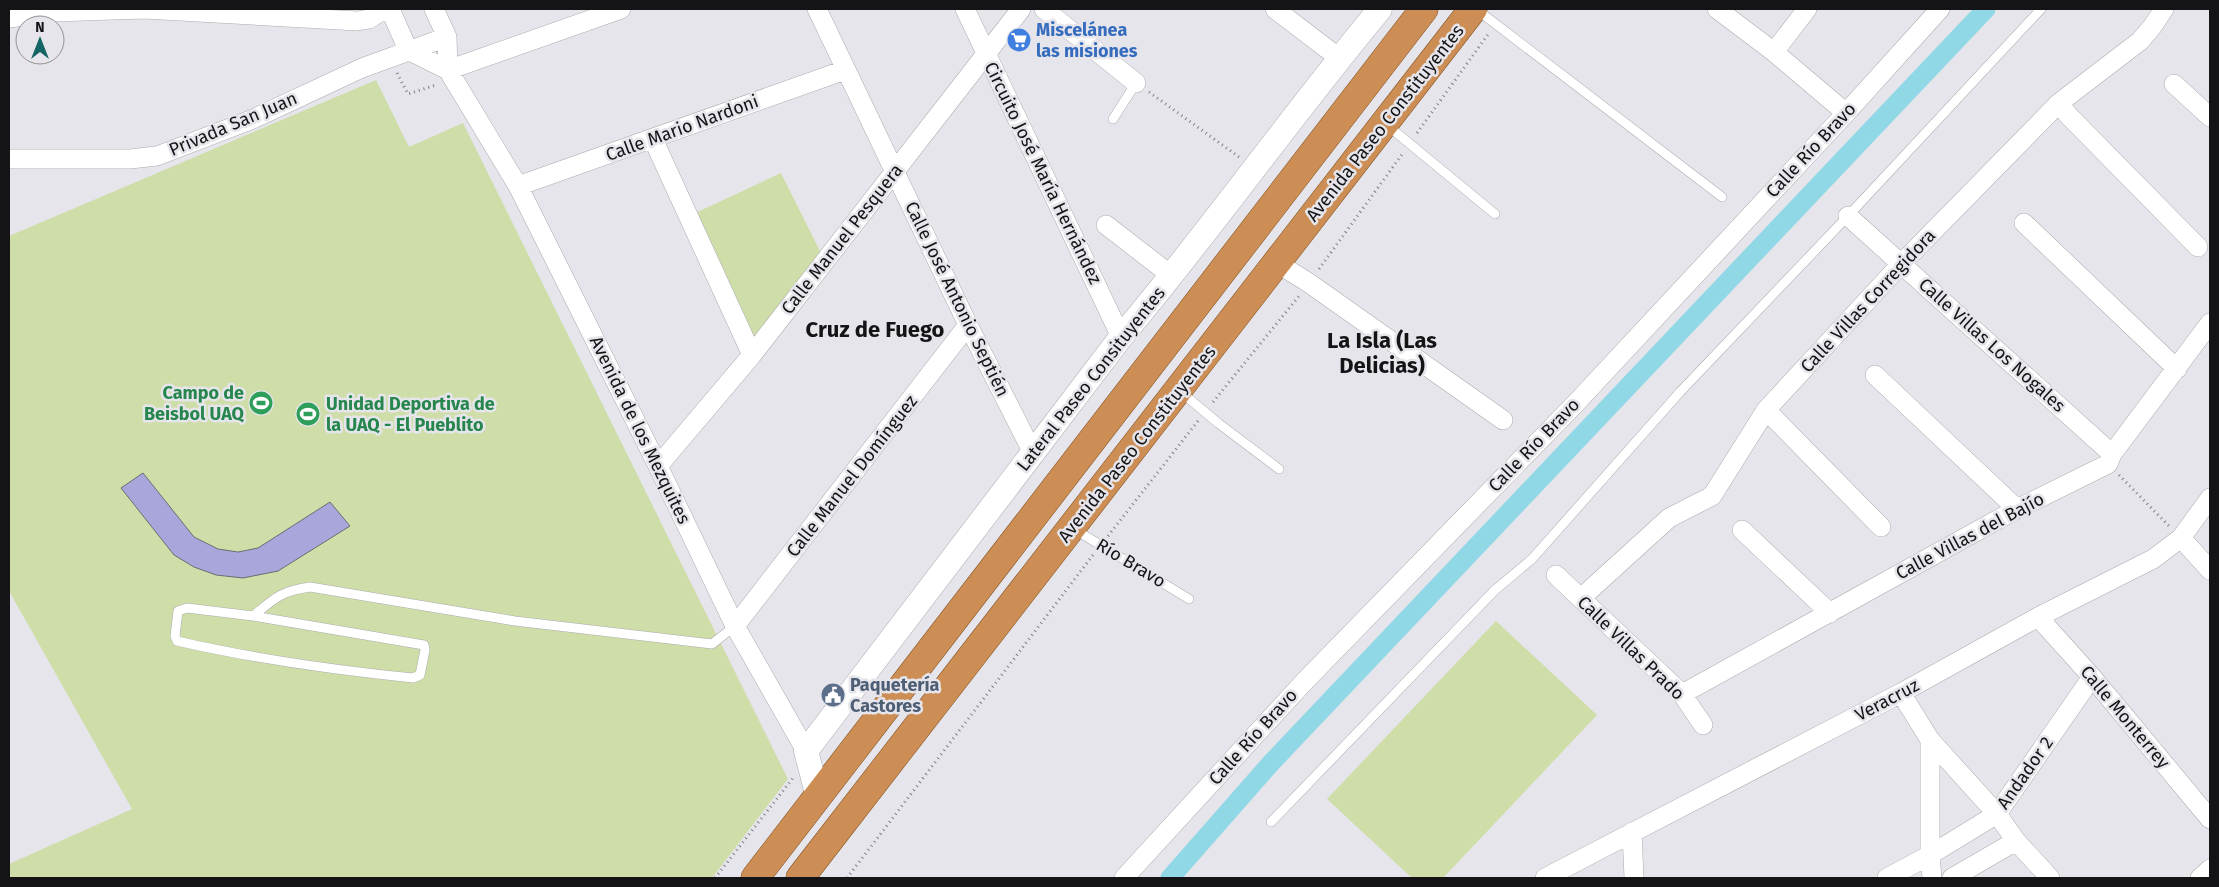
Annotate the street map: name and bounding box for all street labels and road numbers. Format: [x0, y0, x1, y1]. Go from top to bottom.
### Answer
street label: Avenida Paseo Constituyentes [1301, 20, 1469, 226]
street label: Circuito José María Hernández [979, 58, 1107, 288]
street label: Privada San Juan [166, 87, 300, 161]
street label: Calle Mario Nardoni [603, 90, 761, 166]
street label: Calle Río Bravo [1761, 98, 1861, 202]
street label: Calle Manuel Pesquera [777, 160, 907, 318]
street label: Calle José Antonio Septién [900, 198, 1014, 400]
street label: Calle Villas Corregidora [1796, 225, 1940, 377]
street label: Calle Villas Los Nogales [1914, 273, 2070, 417]
street label: Lateral Paseo Consituyentes [1012, 282, 1170, 476]
street label: Avenida de los Mezquites [585, 332, 695, 528]
street label: Avenida Paseo Constituyentes [1053, 341, 1221, 547]
street label: Calle Manuel Domínguez [782, 390, 922, 561]
street label: Calle Río Bravo [1484, 394, 1584, 496]
street label: Calle Villas del Bajío [1892, 488, 2048, 584]
street label: Río Bravo [1092, 534, 1170, 592]
street label: Calle Villas Prado [1573, 591, 1689, 705]
street label: Calle Monterrey [2076, 661, 2175, 773]
street label: Veracruz [1851, 674, 1923, 726]
street label: Calle Río Bravo [1204, 684, 1302, 790]
street label: Andador 2 [1992, 732, 2058, 813]

